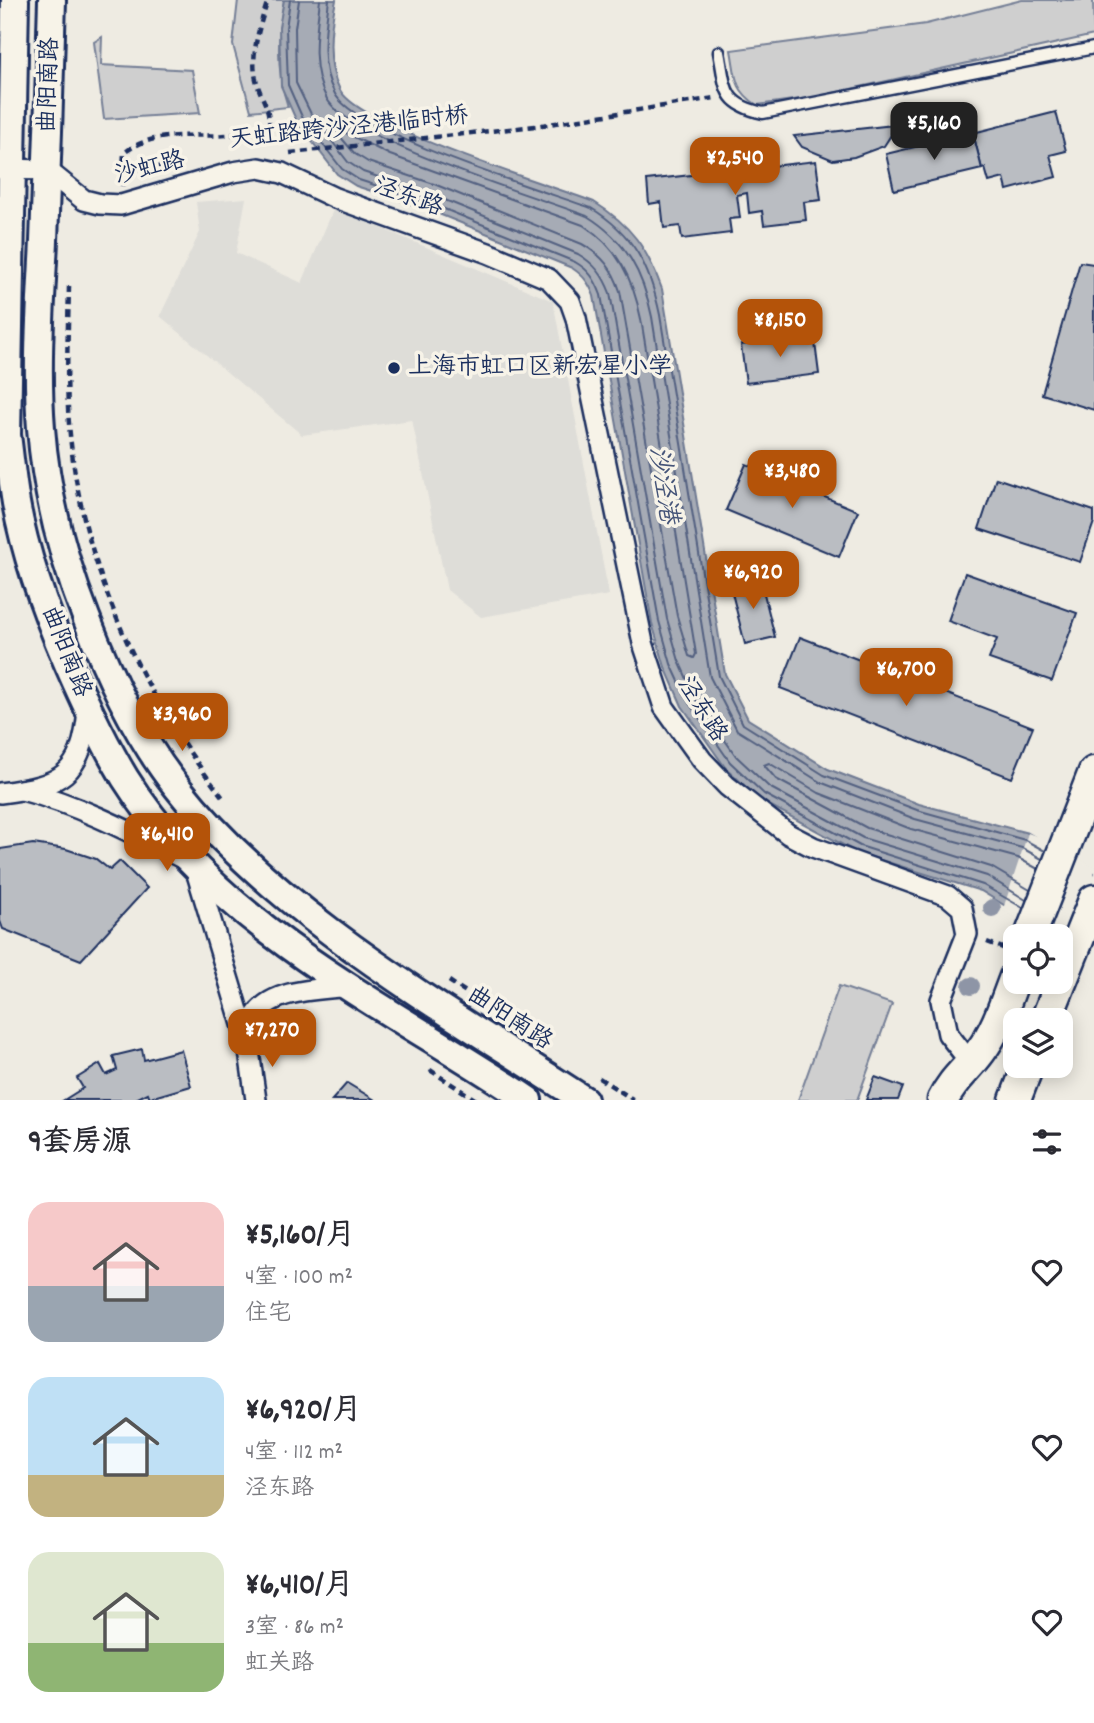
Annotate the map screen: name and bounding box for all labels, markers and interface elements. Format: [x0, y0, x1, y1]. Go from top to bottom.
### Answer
street label: 曲阳南路 [31, 36, 69, 134]
street label: 天虹路跨沙泾港临时桥 [228, 100, 470, 158]
pin: ¥5,160 [877, 102, 991, 162]
text: ¥5,160 [907, 108, 962, 141]
pin: ¥2,540 [678, 138, 792, 197]
text: ¥2,540 [706, 143, 764, 176]
street label: 沙虹路 [111, 144, 189, 194]
street label: 泾东路 [368, 170, 448, 226]
pin: ¥8,150 [723, 300, 837, 359]
text: ¥8,150 [754, 305, 806, 338]
place label: 上海市虹口区新宏星小学 [408, 351, 672, 385]
marker: 上海市虹口区新宏星小学 [386, 360, 402, 376]
water label: 沙泾港 [638, 444, 687, 529]
pin: ¥3,480 [735, 450, 849, 510]
text: ¥3,480 [763, 456, 821, 489]
pin: ¥6,920 [696, 552, 810, 611]
text: ¥6,920 [723, 557, 783, 590]
street label: 曲阳南路 [31, 601, 99, 703]
pin: ¥6,700 [849, 648, 963, 708]
text: ¥6,700 [876, 654, 936, 687]
street label: 泾东路 [668, 670, 734, 750]
pin: ¥3,960 [125, 694, 239, 753]
text: ¥3,960 [152, 699, 212, 732]
pin: ¥6,410 [110, 814, 224, 873]
text: ¥6,410 [140, 819, 194, 852]
map controls [1003, 924, 1073, 1078]
button: locate [1003, 924, 1073, 994]
street label: 曲阳南路 [459, 979, 559, 1059]
button: layers [1003, 1008, 1073, 1078]
pin: ¥7,270 [215, 1010, 329, 1069]
text: ¥7,270 [244, 1015, 300, 1048]
text: 9套房源 [28, 1123, 132, 1166]
icon: filters [1028, 1123, 1066, 1161]
text: ¥5,160/月 [245, 1216, 355, 1259]
icon: home [84, 1230, 168, 1314]
icon: heart [1028, 1253, 1066, 1291]
text: 4室 · 100 m² [245, 1262, 353, 1295]
text: 住宅 [245, 1298, 291, 1331]
text: ¥6,920/月 [245, 1391, 362, 1434]
icon: home [84, 1405, 168, 1489]
icon: heart [1028, 1428, 1066, 1466]
text: 4室 · 112 m² [245, 1437, 343, 1470]
text: 泾东路 [245, 1473, 314, 1506]
text: ¥6,410/月 [245, 1566, 354, 1609]
icon: home [84, 1580, 168, 1664]
icon: heart [1028, 1603, 1066, 1641]
text: 3室 · 86 m² [245, 1612, 344, 1645]
text: 虹关路 [245, 1648, 314, 1681]

